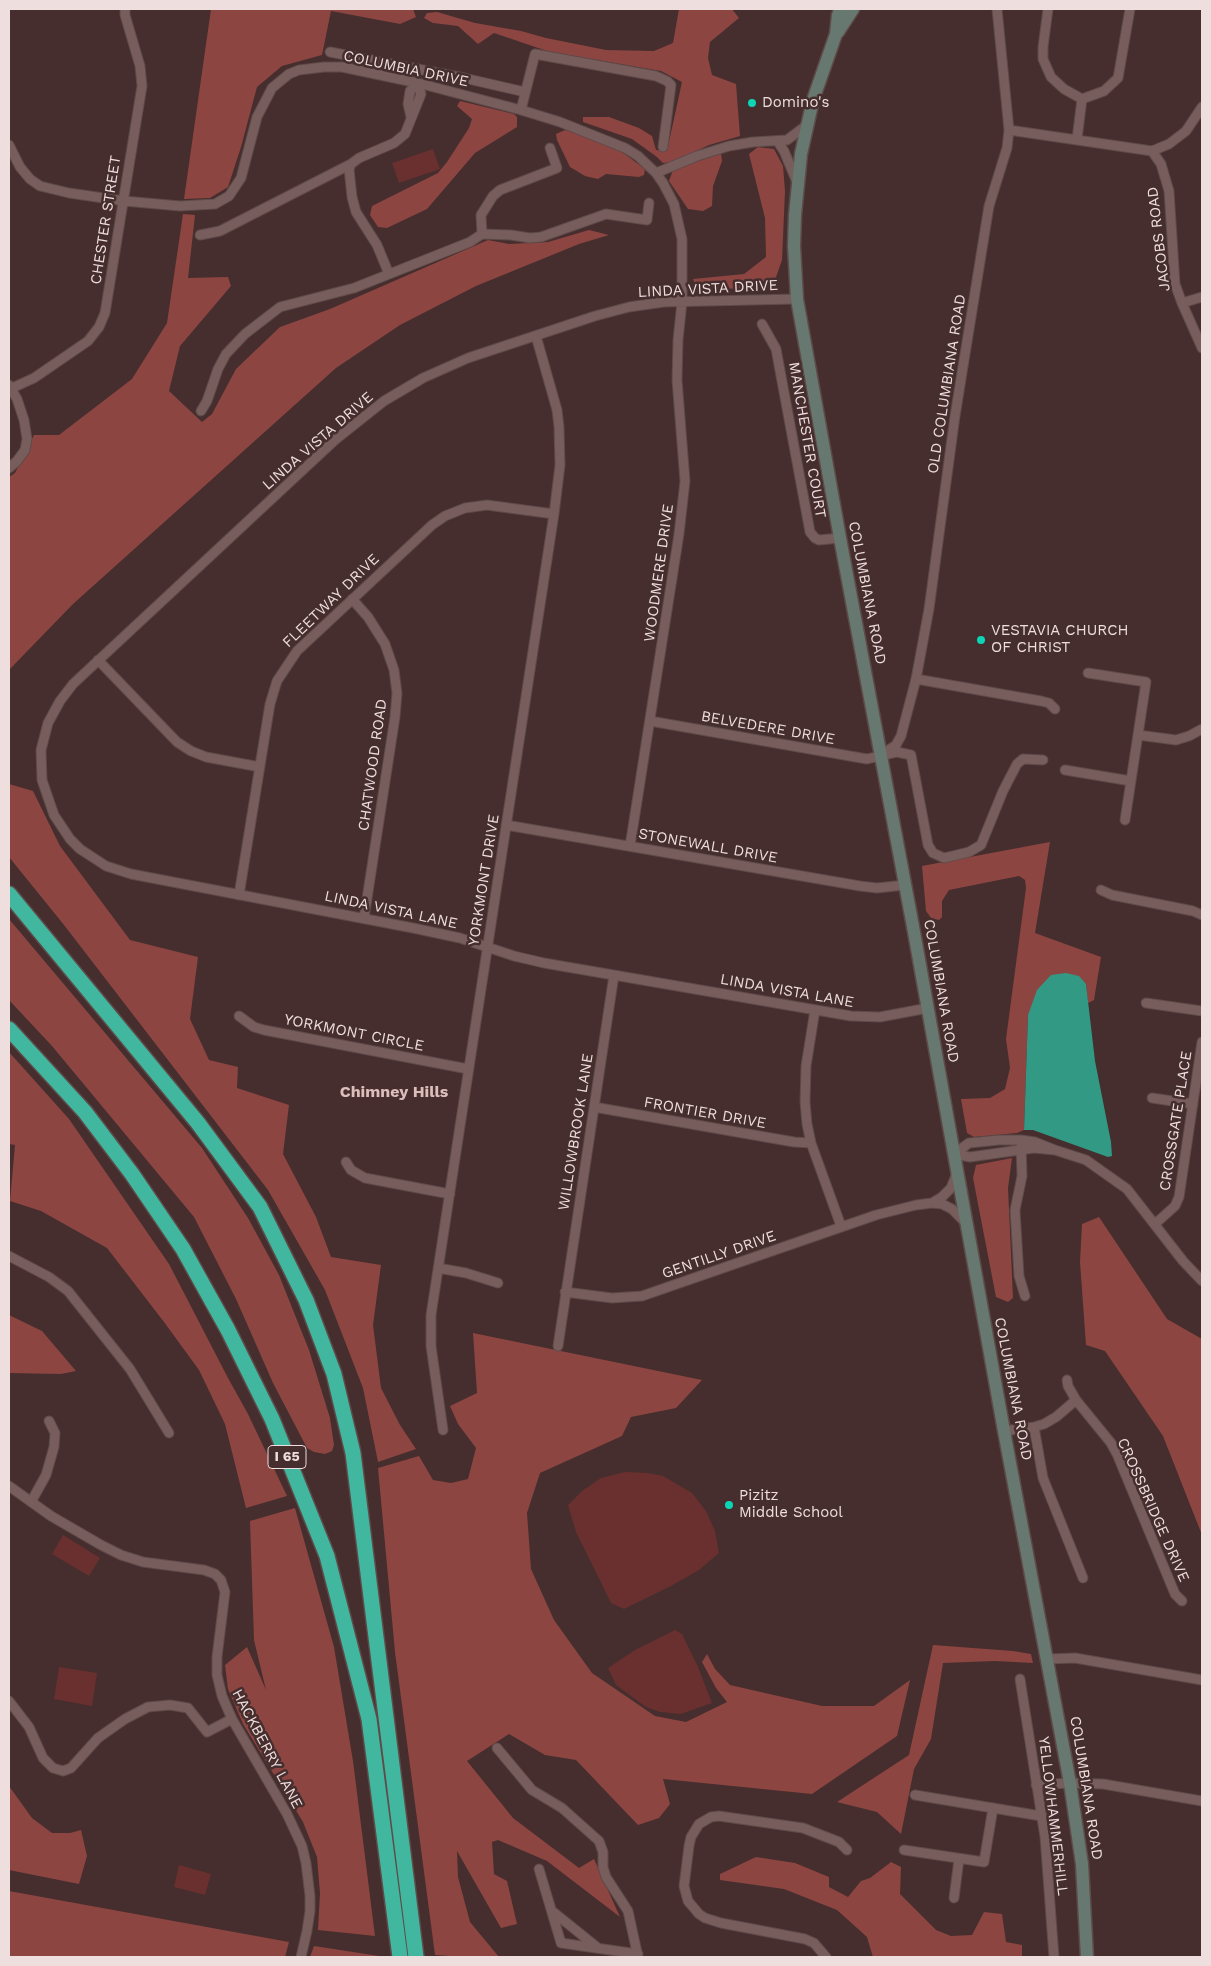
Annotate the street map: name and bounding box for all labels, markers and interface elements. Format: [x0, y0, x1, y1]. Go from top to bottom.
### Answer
street label: COLUMBIA DRIVE [342, 47, 470, 91]
place label: Domino's [762, 94, 829, 112]
marker: Domino's [746, 97, 758, 109]
street label: CHESTER STREET [87, 154, 125, 286]
street label: JACOBS ROAD [1144, 186, 1174, 292]
street label: LINDA VISTA DRIVE [637, 276, 779, 302]
street label: OLD COLUMBIANA ROAD [924, 293, 970, 475]
street label: MANCHESTER COURT [784, 360, 830, 520]
street label: LINDA VISTA DRIVE [259, 388, 377, 494]
street label: WOODMERE DRIVE [640, 503, 678, 643]
street label: COLUMBIANA ROAD [844, 520, 890, 666]
street label: FLEETWAY DRIVE [279, 550, 383, 652]
place label: VESTAVIA CHURCH OF CHRIST [991, 622, 1128, 657]
marker: VESTAVIA CHURCH OF CHRIST [975, 634, 987, 646]
street label: CHATWOOD ROAD [355, 698, 391, 832]
street label: BELVEDERE DRIVE [700, 707, 836, 749]
street label: YORKMONT DRIVE [465, 813, 503, 947]
street label: STONEWALL DRIVE [637, 825, 779, 867]
street label: LINDA VISTA LANE [323, 887, 459, 933]
street label: COLUMBIANA ROAD [920, 918, 962, 1064]
street label: LINDA VISTA LANE [719, 970, 855, 1012]
street label: YORKMONT CIRCLE [283, 1011, 425, 1055]
street label: CROSSGATE PLACE [1156, 1050, 1196, 1192]
street label: WILLOWBROOK LANE [555, 1052, 597, 1212]
district label: Chimney Hills [340, 1082, 448, 1102]
street label: FRONTIER DRIVE [642, 1093, 768, 1133]
street label: GENTILLY DRIVE [660, 1227, 778, 1283]
street label: COLUMBIANA ROAD [990, 1316, 1036, 1462]
street label: CROSSBRIDGE DRIVE [1113, 1435, 1193, 1585]
road number: I 65 [268, 1445, 306, 1468]
place label: Pizitz Middle School [739, 1487, 843, 1522]
marker: Pizitz Middle School [723, 1499, 735, 1511]
street label: HACKBERRY LANE [228, 1686, 306, 1812]
street label: COLUMBIANA ROAD [1066, 1715, 1106, 1861]
street label: YELLOWHAMMERHILL [1034, 1735, 1072, 1897]

